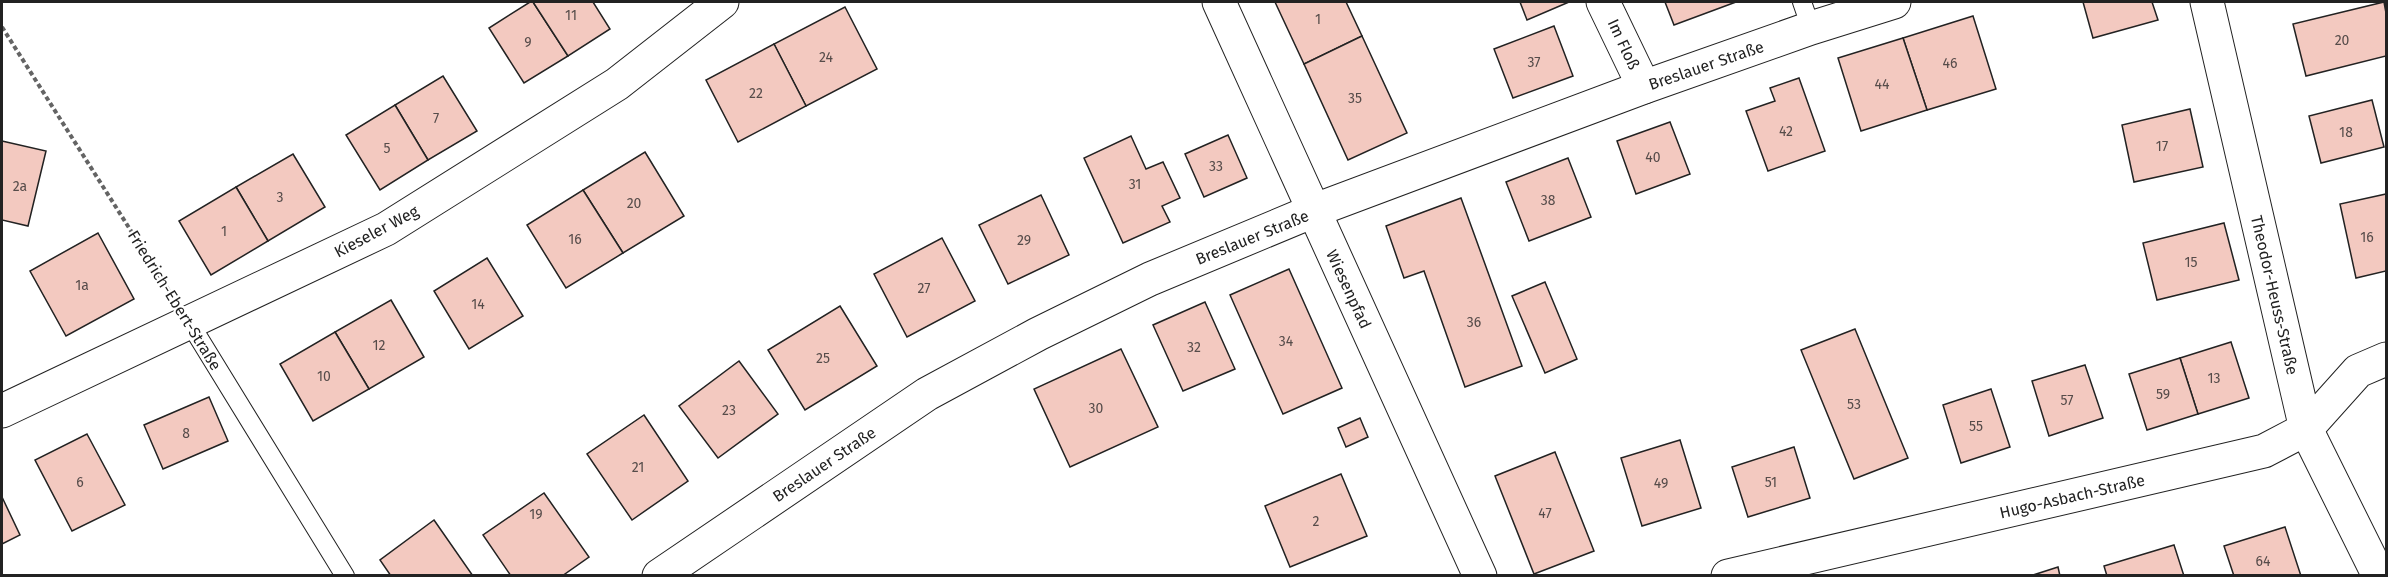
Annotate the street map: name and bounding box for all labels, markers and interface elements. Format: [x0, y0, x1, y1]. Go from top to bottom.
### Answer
house number: 11 [565, 7, 577, 24]
house number: 1 [1315, 11, 1321, 28]
street label: Im Floß [1604, 16, 1644, 73]
house number: 20 [2335, 32, 2350, 49]
house number: 9 [524, 34, 532, 51]
street label: Breslauer Straße [1646, 37, 1766, 94]
house number: 24 [819, 49, 834, 66]
house number: 37 [1527, 54, 1541, 71]
house number: 46 [1943, 55, 1957, 72]
house number: 44 [1875, 76, 1890, 93]
house number: 22 [749, 85, 763, 102]
house number: 35 [1348, 90, 1362, 107]
house number: 7 [433, 110, 439, 127]
house number: 42 [1779, 123, 1793, 140]
house number: 18 [2339, 124, 2353, 141]
house number: 17 [2156, 138, 2168, 155]
house number: 5 [383, 140, 391, 157]
house number: 40 [1645, 149, 1661, 166]
house number: 33 [1209, 158, 1223, 175]
house number: 31 [1129, 176, 1141, 193]
house number: 2a [13, 178, 27, 195]
house number: 3 [277, 189, 284, 206]
house number: 38 [1541, 192, 1556, 209]
house number: 20 [627, 195, 642, 212]
street label: Kieseler Weg [331, 201, 422, 262]
street label: Breslauer Straße [1193, 206, 1312, 269]
street label: Theodor-Heuss-Straße [2247, 214, 2302, 377]
house number: 1 [221, 223, 227, 240]
street label: Friedrich-Ebert-Straße [124, 227, 225, 374]
house number: 16 [2360, 229, 2374, 246]
house number: 16 [568, 231, 582, 248]
house number: 29 [1017, 232, 1031, 249]
street label: Wiesenpfad [1322, 247, 1375, 332]
house number: 15 [2184, 254, 2198, 271]
house number: 1a [75, 277, 89, 294]
house number: 27 [917, 280, 931, 297]
house number: 14 [471, 296, 485, 313]
house number: 36 [1467, 314, 1481, 331]
house number: 34 [1279, 333, 1294, 350]
house number: 12 [373, 337, 386, 354]
house number: 32 [1187, 339, 1201, 356]
house number: 25 [816, 350, 830, 367]
house number: 10 [317, 368, 331, 385]
house number: 13 [2207, 370, 2221, 387]
house number: 59 [2156, 386, 2170, 403]
house number: 57 [2061, 392, 2073, 409]
house number: 53 [1847, 396, 1861, 413]
house number: 30 [1089, 400, 1104, 417]
house number: 23 [722, 402, 736, 419]
house number: 55 [1969, 418, 1983, 435]
street label: Breslauer Straße [769, 423, 880, 506]
house number: 8 [182, 425, 190, 442]
house number: 21 [632, 459, 644, 476]
street label: Hugo-Asbach-Straße [1998, 471, 2147, 522]
house number: 6 [76, 474, 84, 491]
house number: 51 [1765, 474, 1777, 491]
house number: 49 [1654, 475, 1668, 492]
house number: 47 [1538, 505, 1552, 522]
house number: 19 [529, 506, 543, 523]
house number: 2 [1313, 513, 1320, 530]
house number: 64 [2256, 553, 2271, 570]

